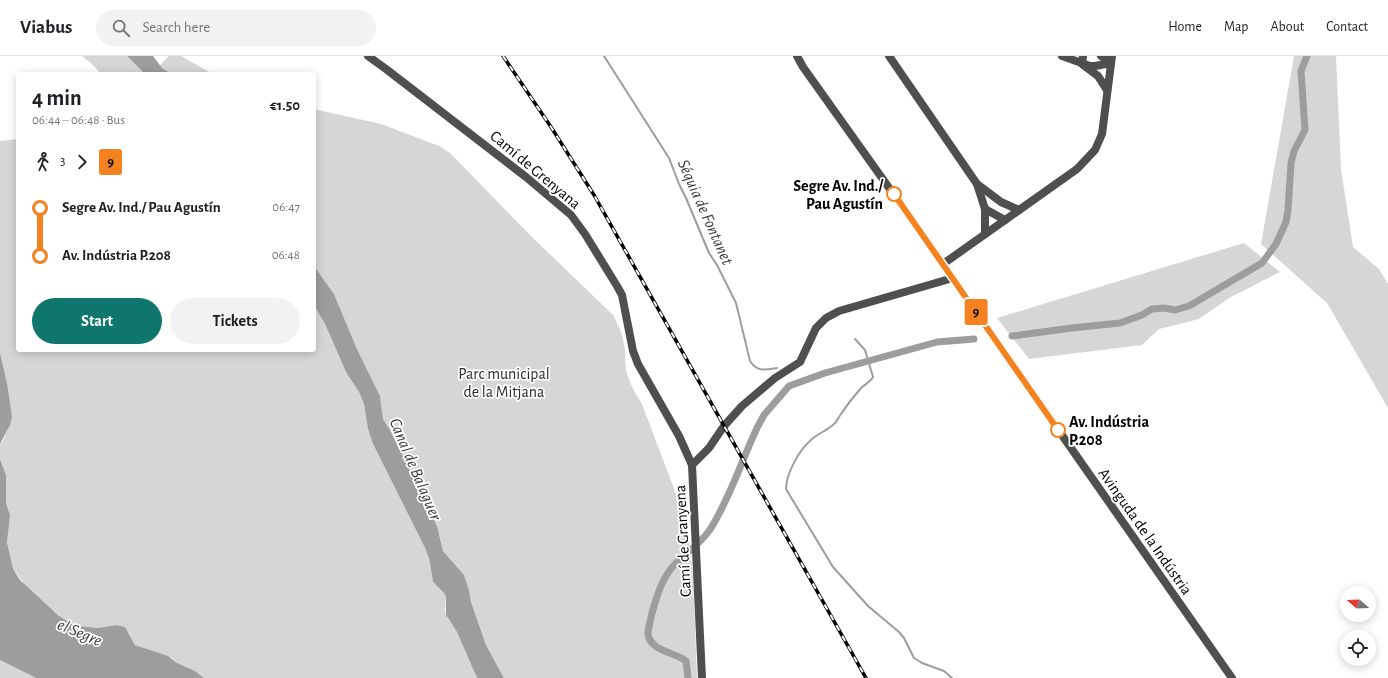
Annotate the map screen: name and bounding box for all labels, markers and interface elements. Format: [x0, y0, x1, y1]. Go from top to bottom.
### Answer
search box [96, 10, 376, 46]
icon: search [110, 17, 132, 39]
text: Viabus [20, 18, 72, 37]
text: Search here [142, 20, 210, 35]
text: Home [1168, 20, 1202, 34]
text: Map [1224, 20, 1248, 34]
text: About [1270, 20, 1304, 34]
text: Contact [1326, 20, 1368, 34]
text: 4 min [32, 87, 82, 109]
text: €1.50 [270, 98, 300, 113]
text: 06:44 – 06:48 · Bus [32, 114, 125, 127]
street label: Camí de Grenyana [487, 128, 584, 213]
icon: walk [32, 151, 54, 173]
icon: forward [71, 151, 93, 173]
text: 3 [60, 155, 65, 168]
text: 9 [107, 155, 114, 169]
water label: Séquia de Fontanet [674, 157, 737, 268]
place label: Segre Av. Ind./ Pau Agustín [793, 178, 883, 212]
marker: Segre Av. Ind./ Pau Agustín [886, 186, 902, 202]
text: Segre Av. Ind./ Pau Agustín [62, 200, 221, 215]
text: 06:47 [272, 201, 300, 214]
text: Av. Indústria P.208 [62, 248, 171, 263]
text: 06:48 [272, 249, 300, 262]
button: Start [32, 298, 162, 344]
button: Tickets [170, 298, 300, 344]
line badge: 9 [963, 299, 989, 325]
text: 9 [973, 305, 979, 319]
park label: Parc municipal de la Mitjana [458, 366, 550, 401]
place label: Av. Indústria P.208 [1069, 414, 1150, 448]
water label: Canal de Balaguer [386, 416, 445, 523]
marker: Av. Indústria P.208 [1050, 422, 1066, 438]
street label: Avinguda de la Indústria [1095, 465, 1195, 598]
street label: Camí de Granyena [672, 484, 695, 597]
north arrow [1340, 586, 1376, 622]
map controls [1340, 586, 1376, 666]
water label: el Segre [55, 616, 104, 649]
button: locate [1340, 630, 1376, 666]

